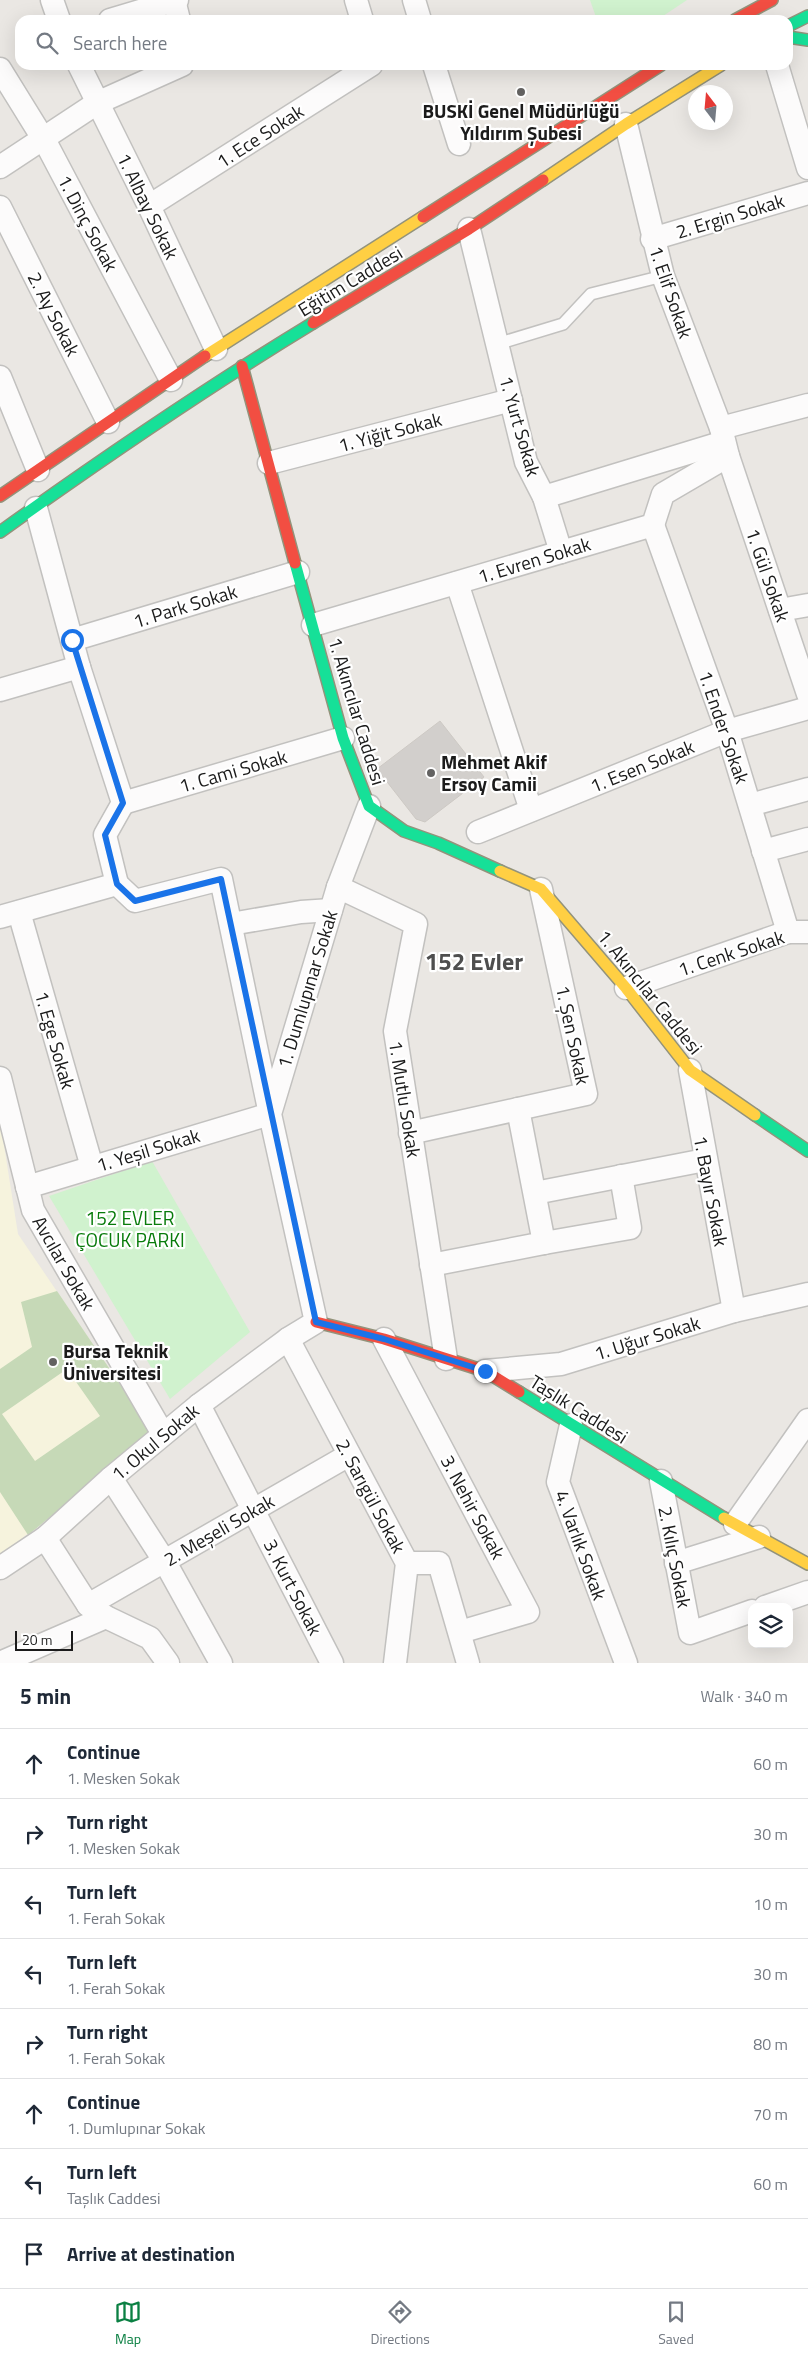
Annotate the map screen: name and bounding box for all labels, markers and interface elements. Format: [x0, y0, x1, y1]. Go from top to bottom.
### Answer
search box [15, 15, 793, 70]
text: Search here [73, 28, 167, 57]
icon: search [33, 29, 61, 57]
north arrow [688, 85, 733, 130]
marker: BUSKİ Genel Müdürlüğü Yıldırım Şubesi [515, 86, 527, 98]
street label: 1. Ece Sokak [210, 96, 309, 175]
place label: BUSKİ Genel Müdürlüğü Yıldırım Şubesi [422, 96, 620, 147]
street label: 1. Albay Sokak [110, 148, 187, 264]
street label: 1. Dinç Sokak [51, 169, 126, 276]
street label: 2. Ergin Sokak [672, 185, 788, 246]
street label: Eğitim Caddesi [292, 238, 408, 323]
street label: 1. Elif Sokak [642, 242, 701, 342]
street label: 2. Ay Sokak [21, 267, 88, 361]
street label: 1. Yurt Sokak [492, 372, 549, 480]
street label: 1. Yiğit Sokak [335, 404, 445, 459]
street label: 1. Gül Sokak [739, 524, 798, 626]
street label: 1. Evren Sokak [474, 529, 594, 590]
street label: 1. Park Sokak [129, 576, 240, 635]
route start [61, 629, 84, 652]
street label: 1. Akıncılar Caddesi [321, 633, 394, 788]
street label: 1. Ender Sokak [692, 666, 757, 787]
street label: 1. Esen Sokak [585, 731, 698, 800]
street label: 1. Cami Sokak [176, 741, 290, 800]
place label: Mehmet Akif Ersoy Camii [441, 747, 547, 798]
marker: Mehmet Akif Ersoy Camii [425, 767, 437, 779]
street label: 1. Dumlupınar Sokak [269, 906, 344, 1072]
street label: 1. Cenk Sokak [674, 922, 788, 983]
street label: 1. Akıncılar Caddesi [591, 923, 710, 1060]
district label: 152 Evler [425, 943, 523, 979]
street label: 1. Şen Sokak [549, 982, 598, 1087]
street label: 1. Ege Sokak [28, 987, 83, 1092]
street label: 1. Mutlu Sokak [382, 1038, 429, 1160]
street label: 1. Yeşil Sokak [92, 1120, 203, 1179]
street label: 1. Bayır Sokak [687, 1133, 736, 1249]
park label: 152 EVLER ÇOCUK PARKI [75, 1203, 185, 1254]
street label: Avcılar Sokak [26, 1210, 103, 1315]
street label: 1. Uğur Sokak [590, 1308, 703, 1367]
place label: Bursa Teknik Üniversitesi [63, 1336, 169, 1387]
marker: Bursa Teknik Üniversitesi [47, 1356, 59, 1368]
route end [474, 1360, 497, 1383]
street label: Taşlık Caddesi [524, 1367, 634, 1450]
street label: 1. Okul Sokak [104, 1396, 205, 1487]
street label: 2. Sarıgül Sokak [329, 1433, 414, 1558]
street label: 3. Nehir Sokak [434, 1449, 513, 1564]
street label: 2. Meşeli Sokak [158, 1486, 279, 1573]
street label: 4. Varlık Sokak [548, 1486, 615, 1604]
street label: 2. Kılıç Sokak [651, 1504, 700, 1610]
street label: 3. Kurt Sokak [257, 1533, 330, 1640]
map controls [748, 1603, 793, 1648]
button: layers [748, 1603, 793, 1648]
scale bar [15, 1628, 72, 1651]
text: 20 m [22, 1629, 52, 1650]
text: 5 min [20, 1680, 71, 1712]
text: Walk · 340 m [700, 1684, 788, 1708]
text: Continue [67, 1737, 140, 1766]
icon: ahead [20, 1750, 48, 1778]
text: 60 m [753, 1752, 788, 1776]
text: 1. Mesken Sokak [67, 1766, 180, 1790]
text: Turn right [67, 1807, 148, 1836]
icon: right [20, 1820, 48, 1848]
text: 30 m [753, 1822, 788, 1846]
text: 1. Mesken Sokak [67, 1836, 180, 1860]
text: Turn left [67, 1877, 137, 1906]
icon: left [20, 1890, 48, 1918]
text: 10 m [753, 1892, 788, 1916]
text: 1. Ferah Sokak [67, 1906, 165, 1930]
text: Turn left [67, 1947, 137, 1976]
icon: left [20, 1960, 48, 1988]
text: 30 m [753, 1962, 788, 1986]
text: 1. Ferah Sokak [67, 1976, 165, 2000]
text: Turn right [67, 2017, 148, 2046]
icon: right [20, 2030, 48, 2058]
text: 80 m [753, 2032, 788, 2056]
text: 1. Ferah Sokak [67, 2046, 165, 2070]
text: Continue [67, 2087, 140, 2116]
icon: ahead [20, 2100, 48, 2128]
text: 70 m [753, 2102, 788, 2126]
text: 1. Dumlupınar Sokak [67, 2116, 205, 2140]
text: Turn left [67, 2157, 137, 2186]
icon: left [20, 2170, 48, 2198]
text: 60 m [753, 2172, 788, 2196]
text: Taşlık Caddesi [67, 2186, 161, 2210]
text: Arrive at destination [67, 2239, 235, 2268]
icon: arrive [20, 2240, 48, 2268]
tab: Map [114, 2298, 142, 2349]
tab: Directions [370, 2298, 430, 2349]
tab: Saved [658, 2298, 694, 2349]

